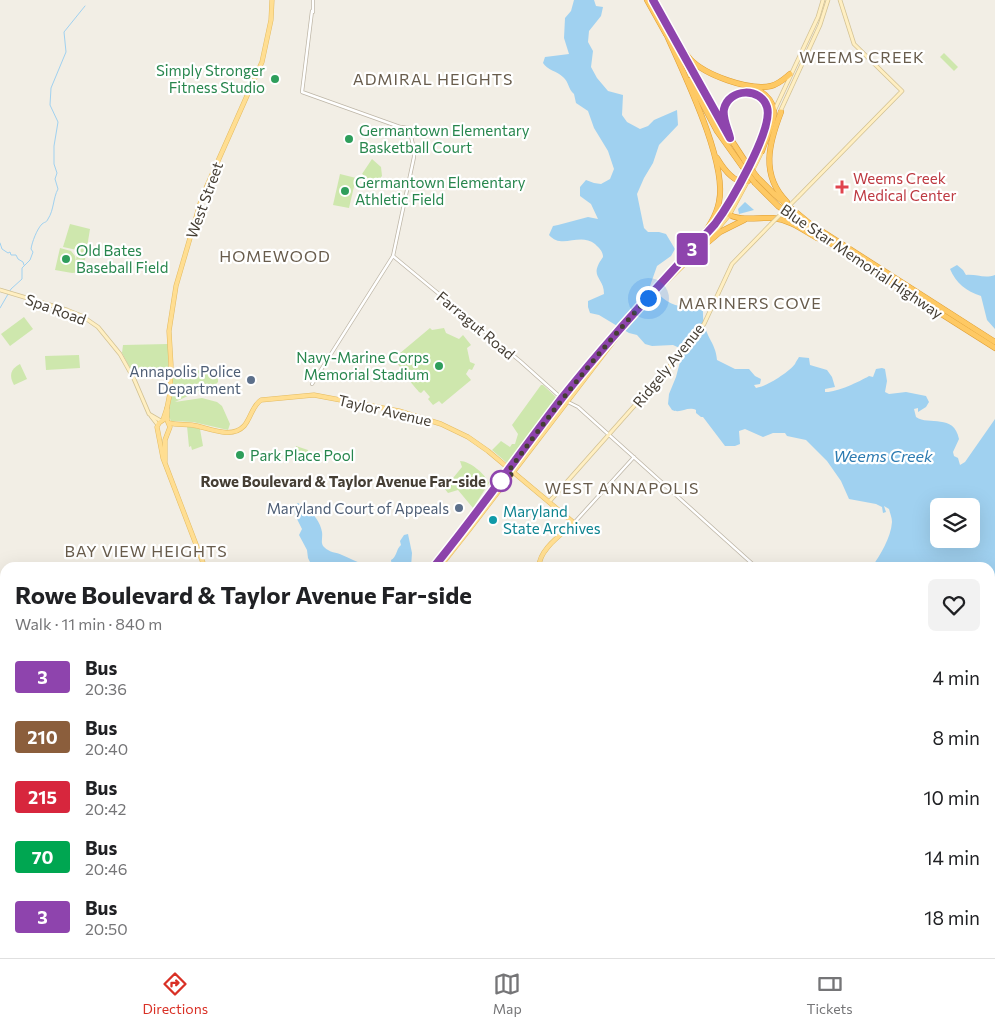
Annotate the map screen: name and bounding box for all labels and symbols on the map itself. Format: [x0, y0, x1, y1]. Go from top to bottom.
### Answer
district label: WEEMS CREEK [799, 47, 925, 66]
place label: Simply Stronger Fitness Studio [156, 61, 265, 96]
district label: ADMIRAL HEIGHTS [353, 69, 513, 88]
marker: Simply Stronger Fitness Studio [269, 73, 281, 85]
place label: Germantown Elementary Basketball Court [359, 121, 530, 156]
marker: Germantown Elementary Basketball Court [343, 133, 355, 145]
street label: West Street [182, 159, 226, 241]
place label: Weems Creek Medical Center [853, 169, 956, 204]
place label: Germantown Elementary Athletic Field [355, 173, 526, 208]
marker: Weems Creek Medical Center [835, 180, 849, 194]
marker: Germantown Elementary Athletic Field [339, 185, 351, 197]
street label: Blue Star Memorial Highway [777, 200, 947, 322]
line badge: 3 [676, 233, 708, 265]
place label: Old Bates Baseball Field [76, 241, 168, 276]
district label: HOMEWOOD [219, 246, 331, 265]
marker: Old Bates Baseball Field [60, 253, 72, 265]
your location [636, 286, 661, 311]
street label: Farragut Road [433, 287, 519, 363]
street label: Spa Road [23, 290, 89, 328]
district label: MARINERS COVE [678, 293, 822, 312]
street label: Ridgely Avenue [629, 319, 707, 411]
place label: Navy-Marine Corps Memorial Stadium [296, 348, 429, 383]
marker: Navy-Marine Corps Memorial Stadium [433, 360, 445, 372]
place label: Annapolis Police Department [129, 362, 241, 397]
marker: Annapolis Police Department [245, 374, 257, 386]
street label: Taylor Avenue [336, 390, 434, 430]
place label: Park Place Pool [250, 446, 354, 464]
water label: Weems Creek [833, 446, 933, 465]
marker: Park Place Pool [234, 449, 246, 461]
marker: Rowe Boulevard & Taylor Avenue Far-side [490, 470, 512, 492]
place label: Rowe Boulevard & Taylor Avenue Far-side [200, 472, 486, 490]
district label: WEST ANNAPOLIS [545, 478, 699, 497]
place label: Maryland Court of Appeals [267, 499, 449, 517]
marker: Maryland Court of Appeals [453, 502, 465, 514]
place label: Maryland State Archives [503, 502, 601, 537]
marker: Maryland State Archives [487, 514, 499, 526]
district label: BAY VIEW HEIGHTS [64, 541, 228, 560]

